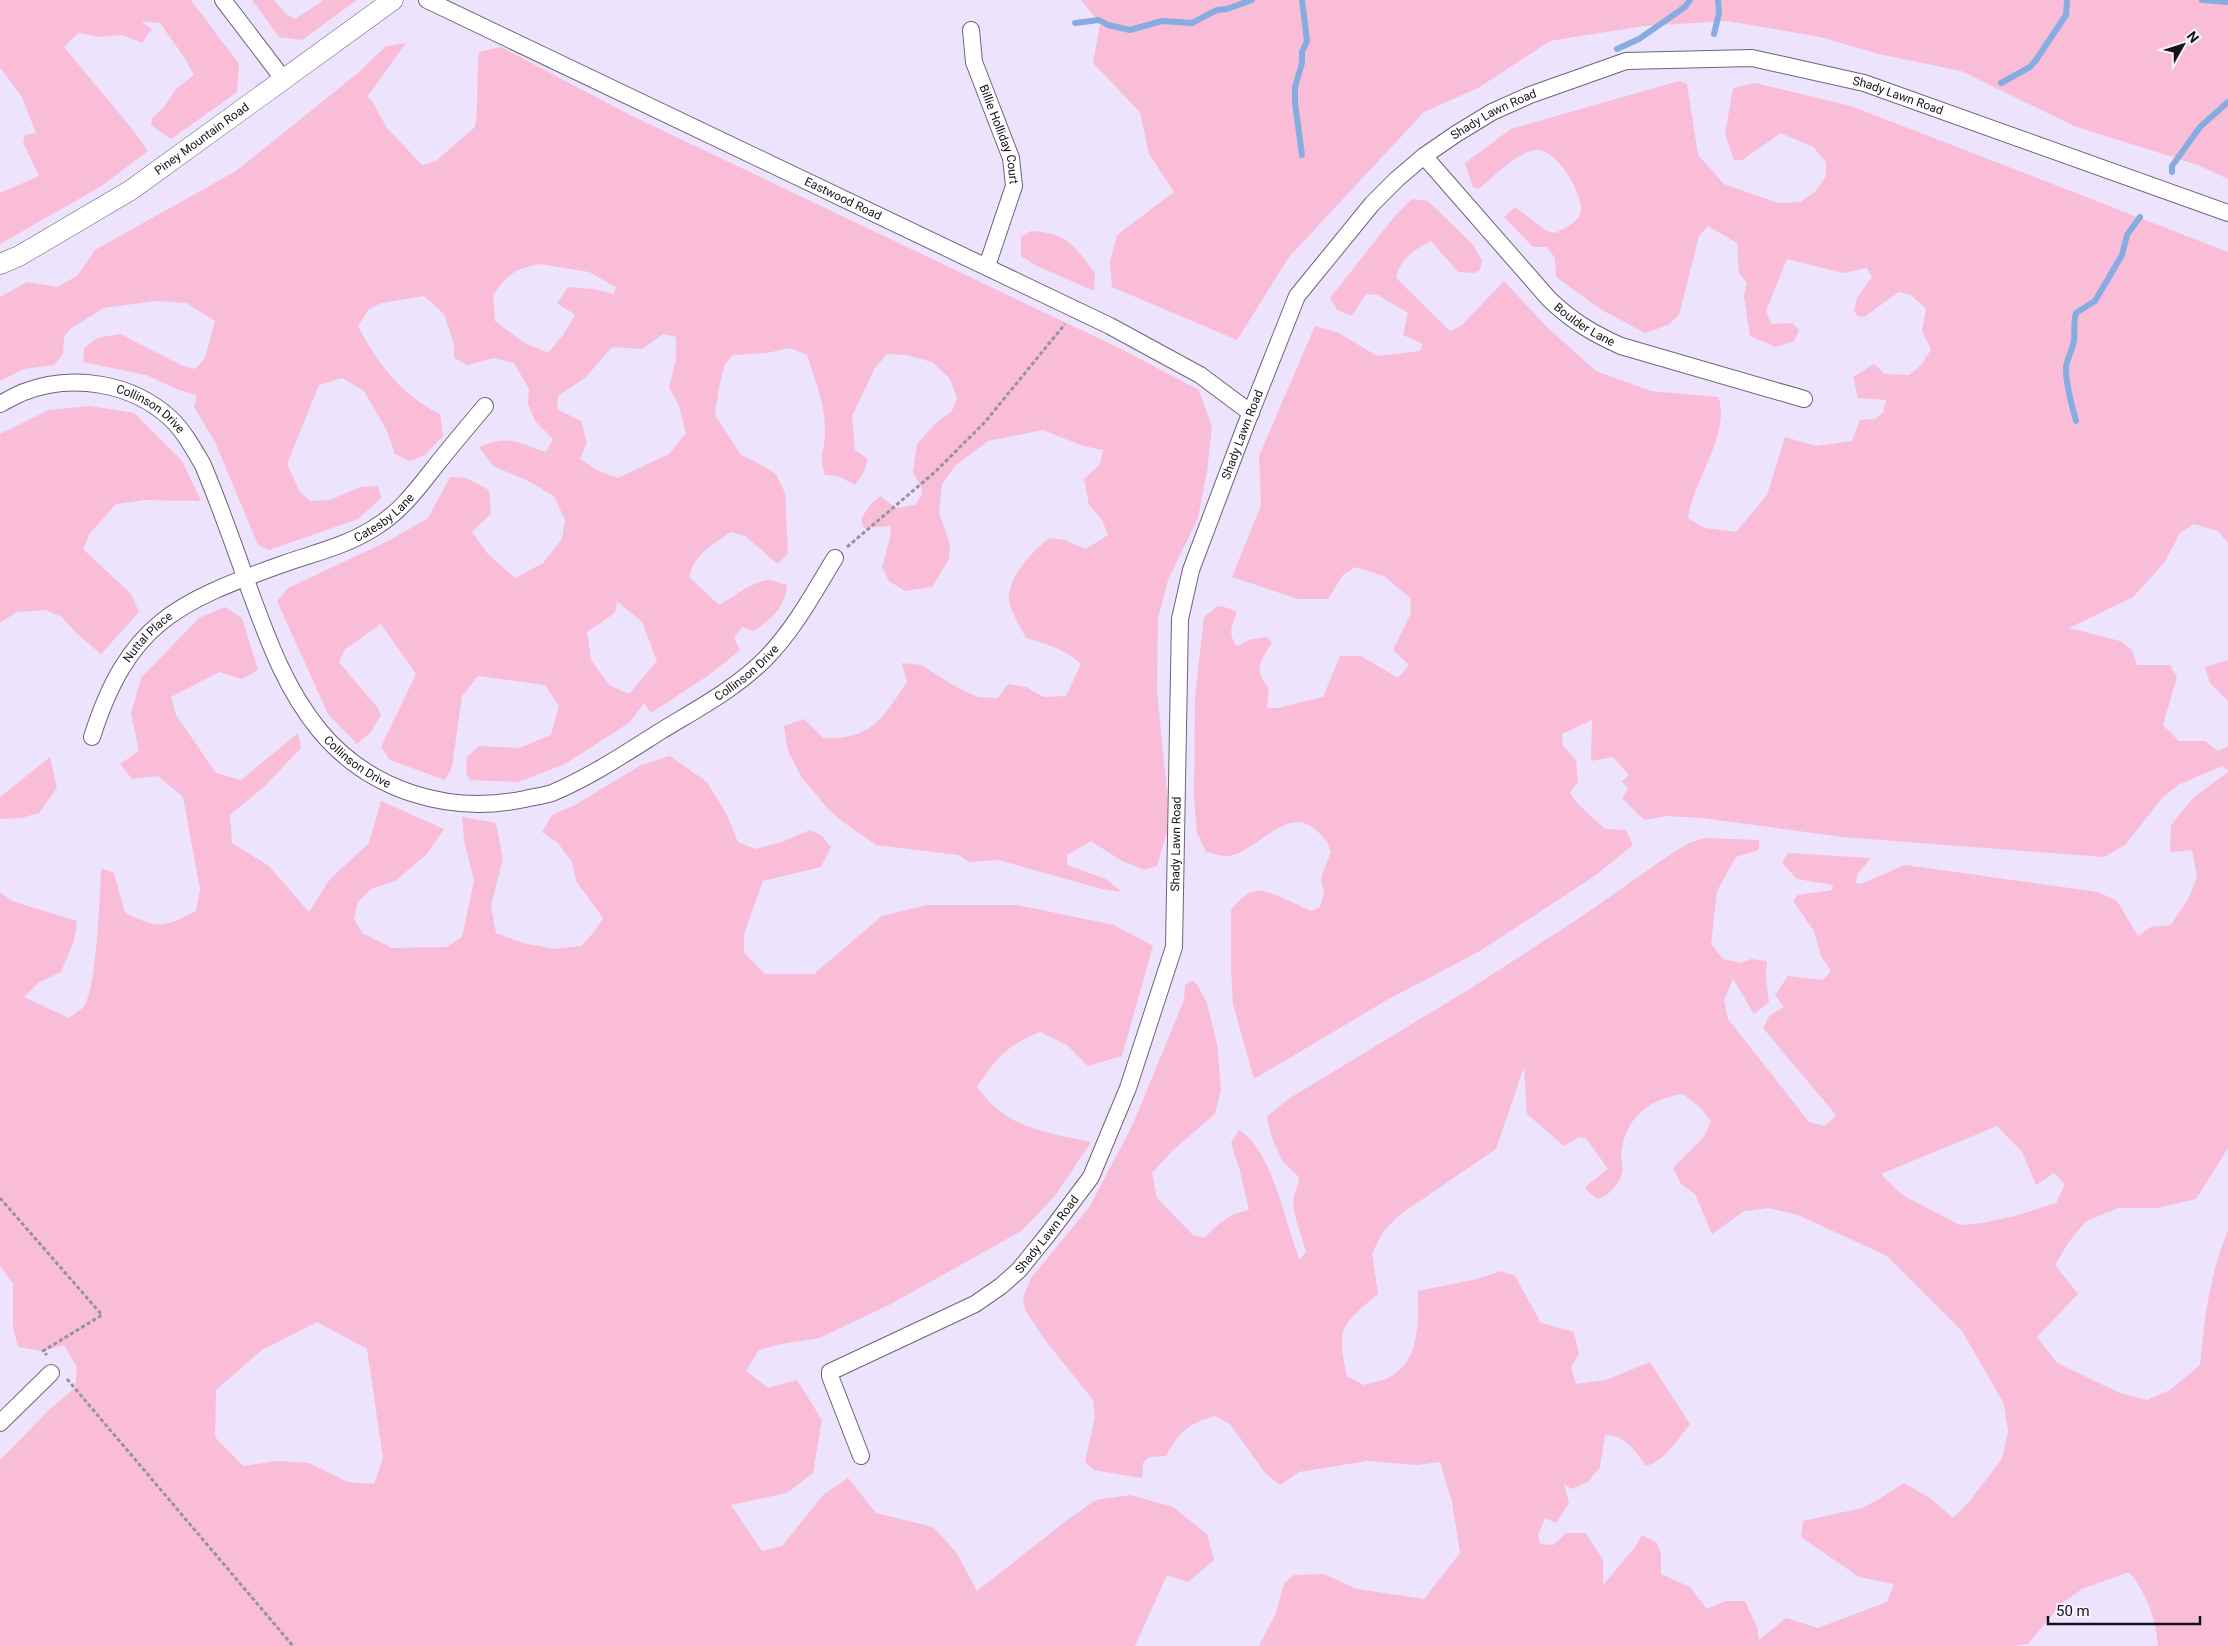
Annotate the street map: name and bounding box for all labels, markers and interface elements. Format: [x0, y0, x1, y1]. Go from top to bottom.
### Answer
north arrow [2158, 20, 2208, 70]
text: N [2184, 28, 2202, 46]
street label: Shady Lawn Road [1851, 74, 1945, 118]
street label: Billie Holliday Court [976, 83, 1021, 185]
street label: Shady Lawn Road [1448, 86, 1538, 143]
street label: Piney Mountain Road [152, 100, 252, 178]
street label: Eastwood Road [802, 174, 884, 223]
street label: Boulder Lane [1551, 300, 1617, 349]
street label: Collinson Drive [115, 382, 188, 436]
street label: Shady Lawn Road [1219, 388, 1266, 481]
street label: Catesby Lane [352, 491, 417, 545]
street label: Nuttal Place [120, 609, 175, 665]
street label: Collinson Drive [712, 642, 782, 704]
street label: Collinson Drive [321, 733, 393, 791]
street label: Shady Lawn Road [1168, 796, 1184, 892]
street label: Shady Lawn Road [1012, 1193, 1082, 1276]
scale bar [2048, 1594, 2200, 1626]
text: 50 m [2056, 1602, 2090, 1620]

